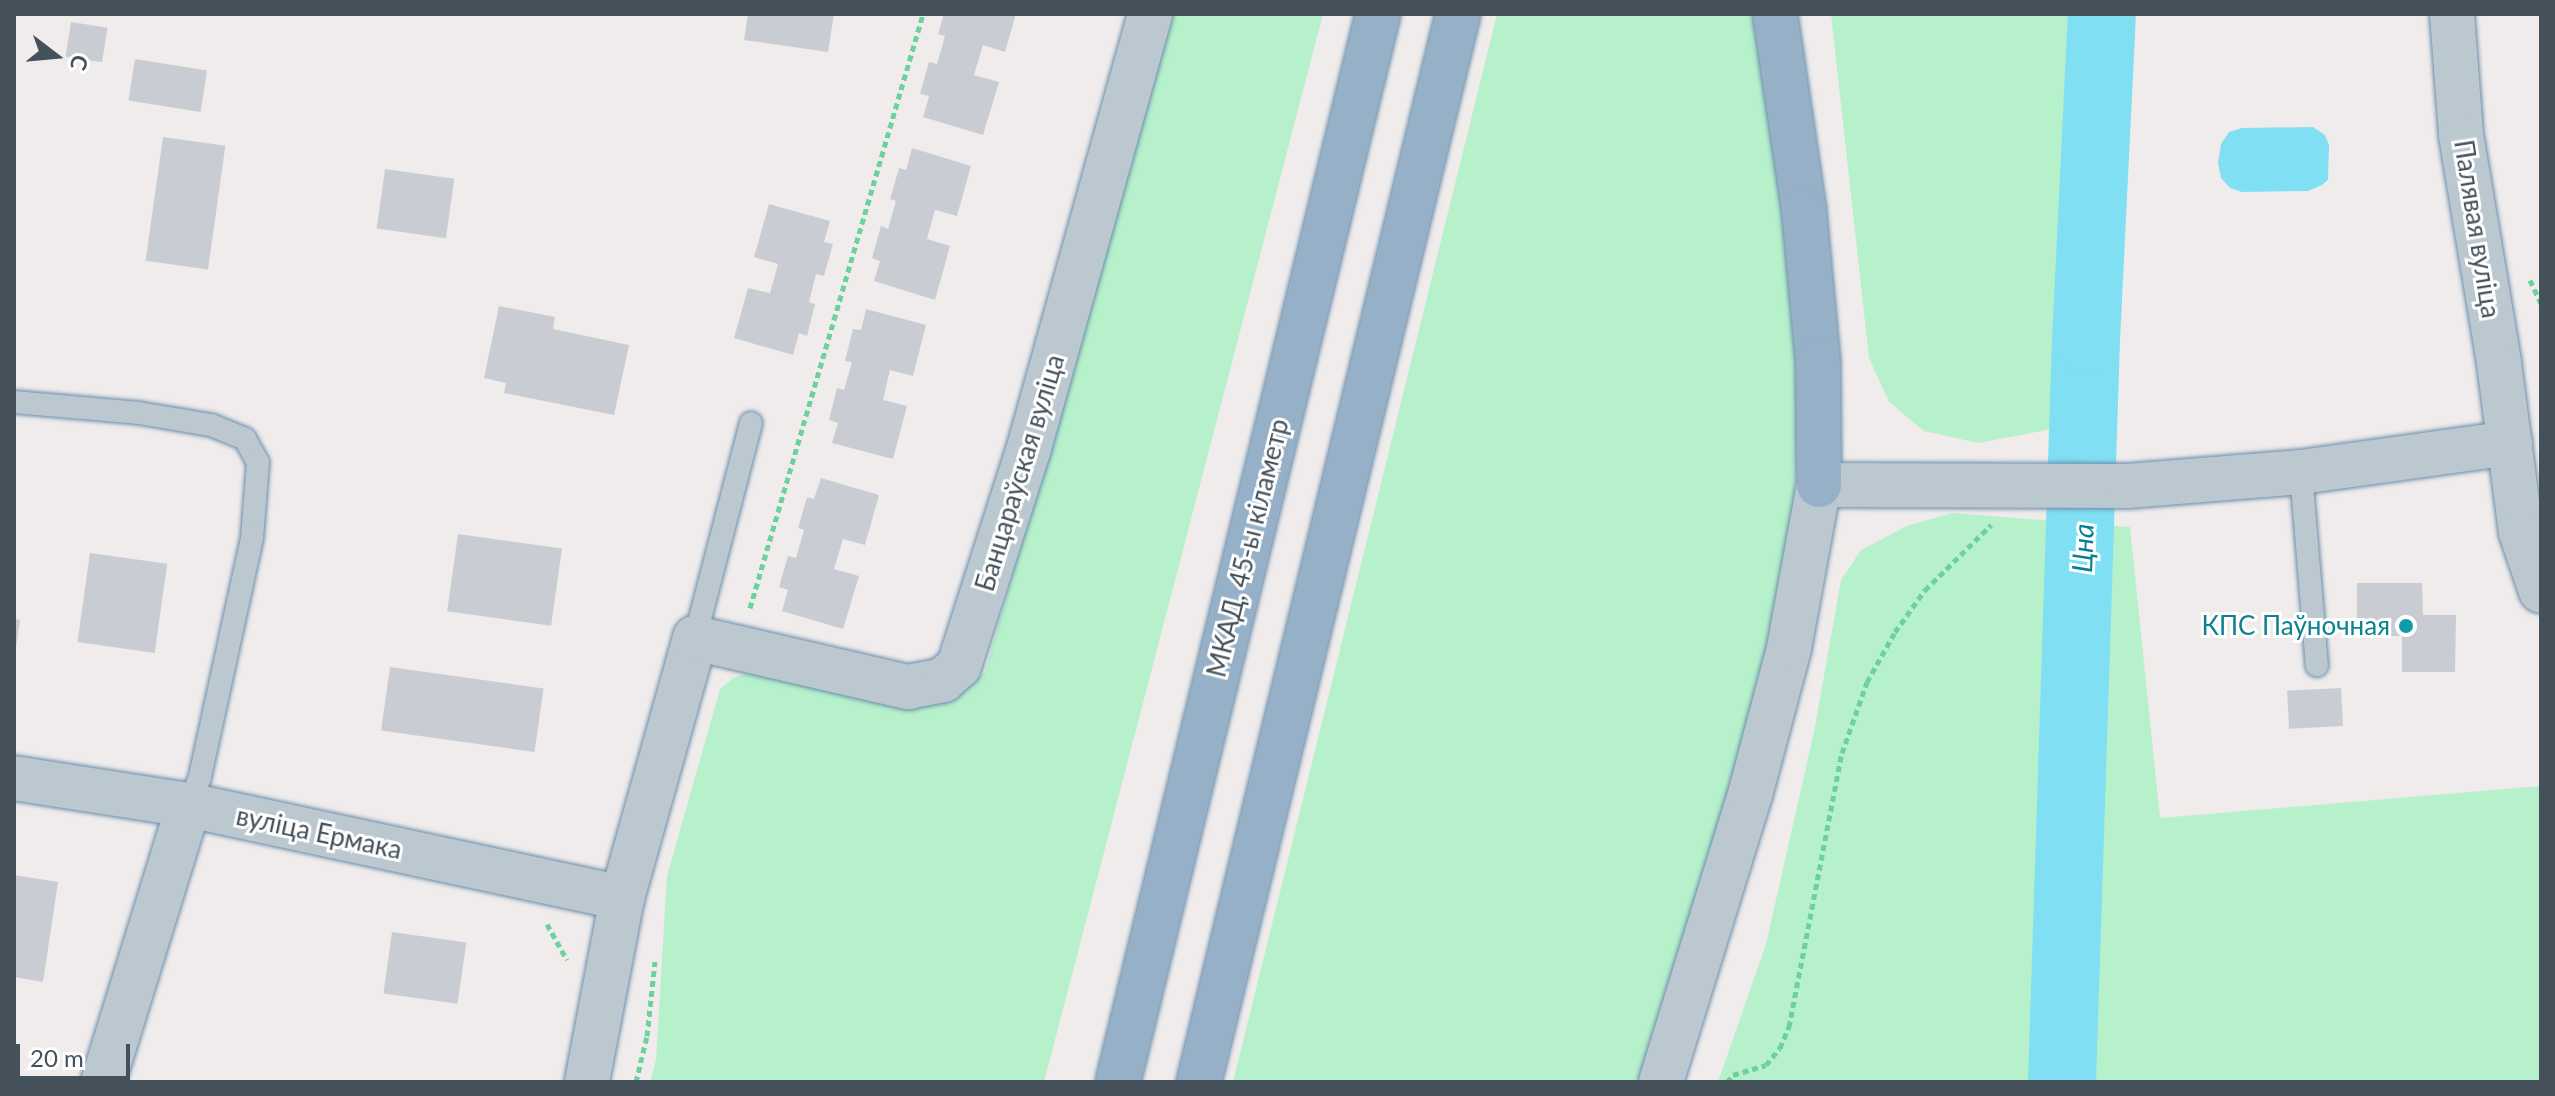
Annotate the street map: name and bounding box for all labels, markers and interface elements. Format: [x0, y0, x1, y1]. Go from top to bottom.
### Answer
north arrow [16, 16, 96, 96]
text: С [65, 52, 95, 73]
street label: Палявая вуліца [2448, 138, 2506, 320]
street label: Банцараўская вуліца [969, 351, 1071, 595]
street label: МКАД, 45-ы кіламетр [1201, 416, 1295, 680]
water label: Цна [2064, 523, 2100, 573]
place label: КПС Паўночная [2202, 610, 2390, 642]
marker: КПС Паўночная [2397, 617, 2415, 635]
street label: вуліца Ермака [233, 800, 405, 866]
scale bar [20, 1028, 134, 1078]
text: 20 m [30, 1043, 84, 1072]

